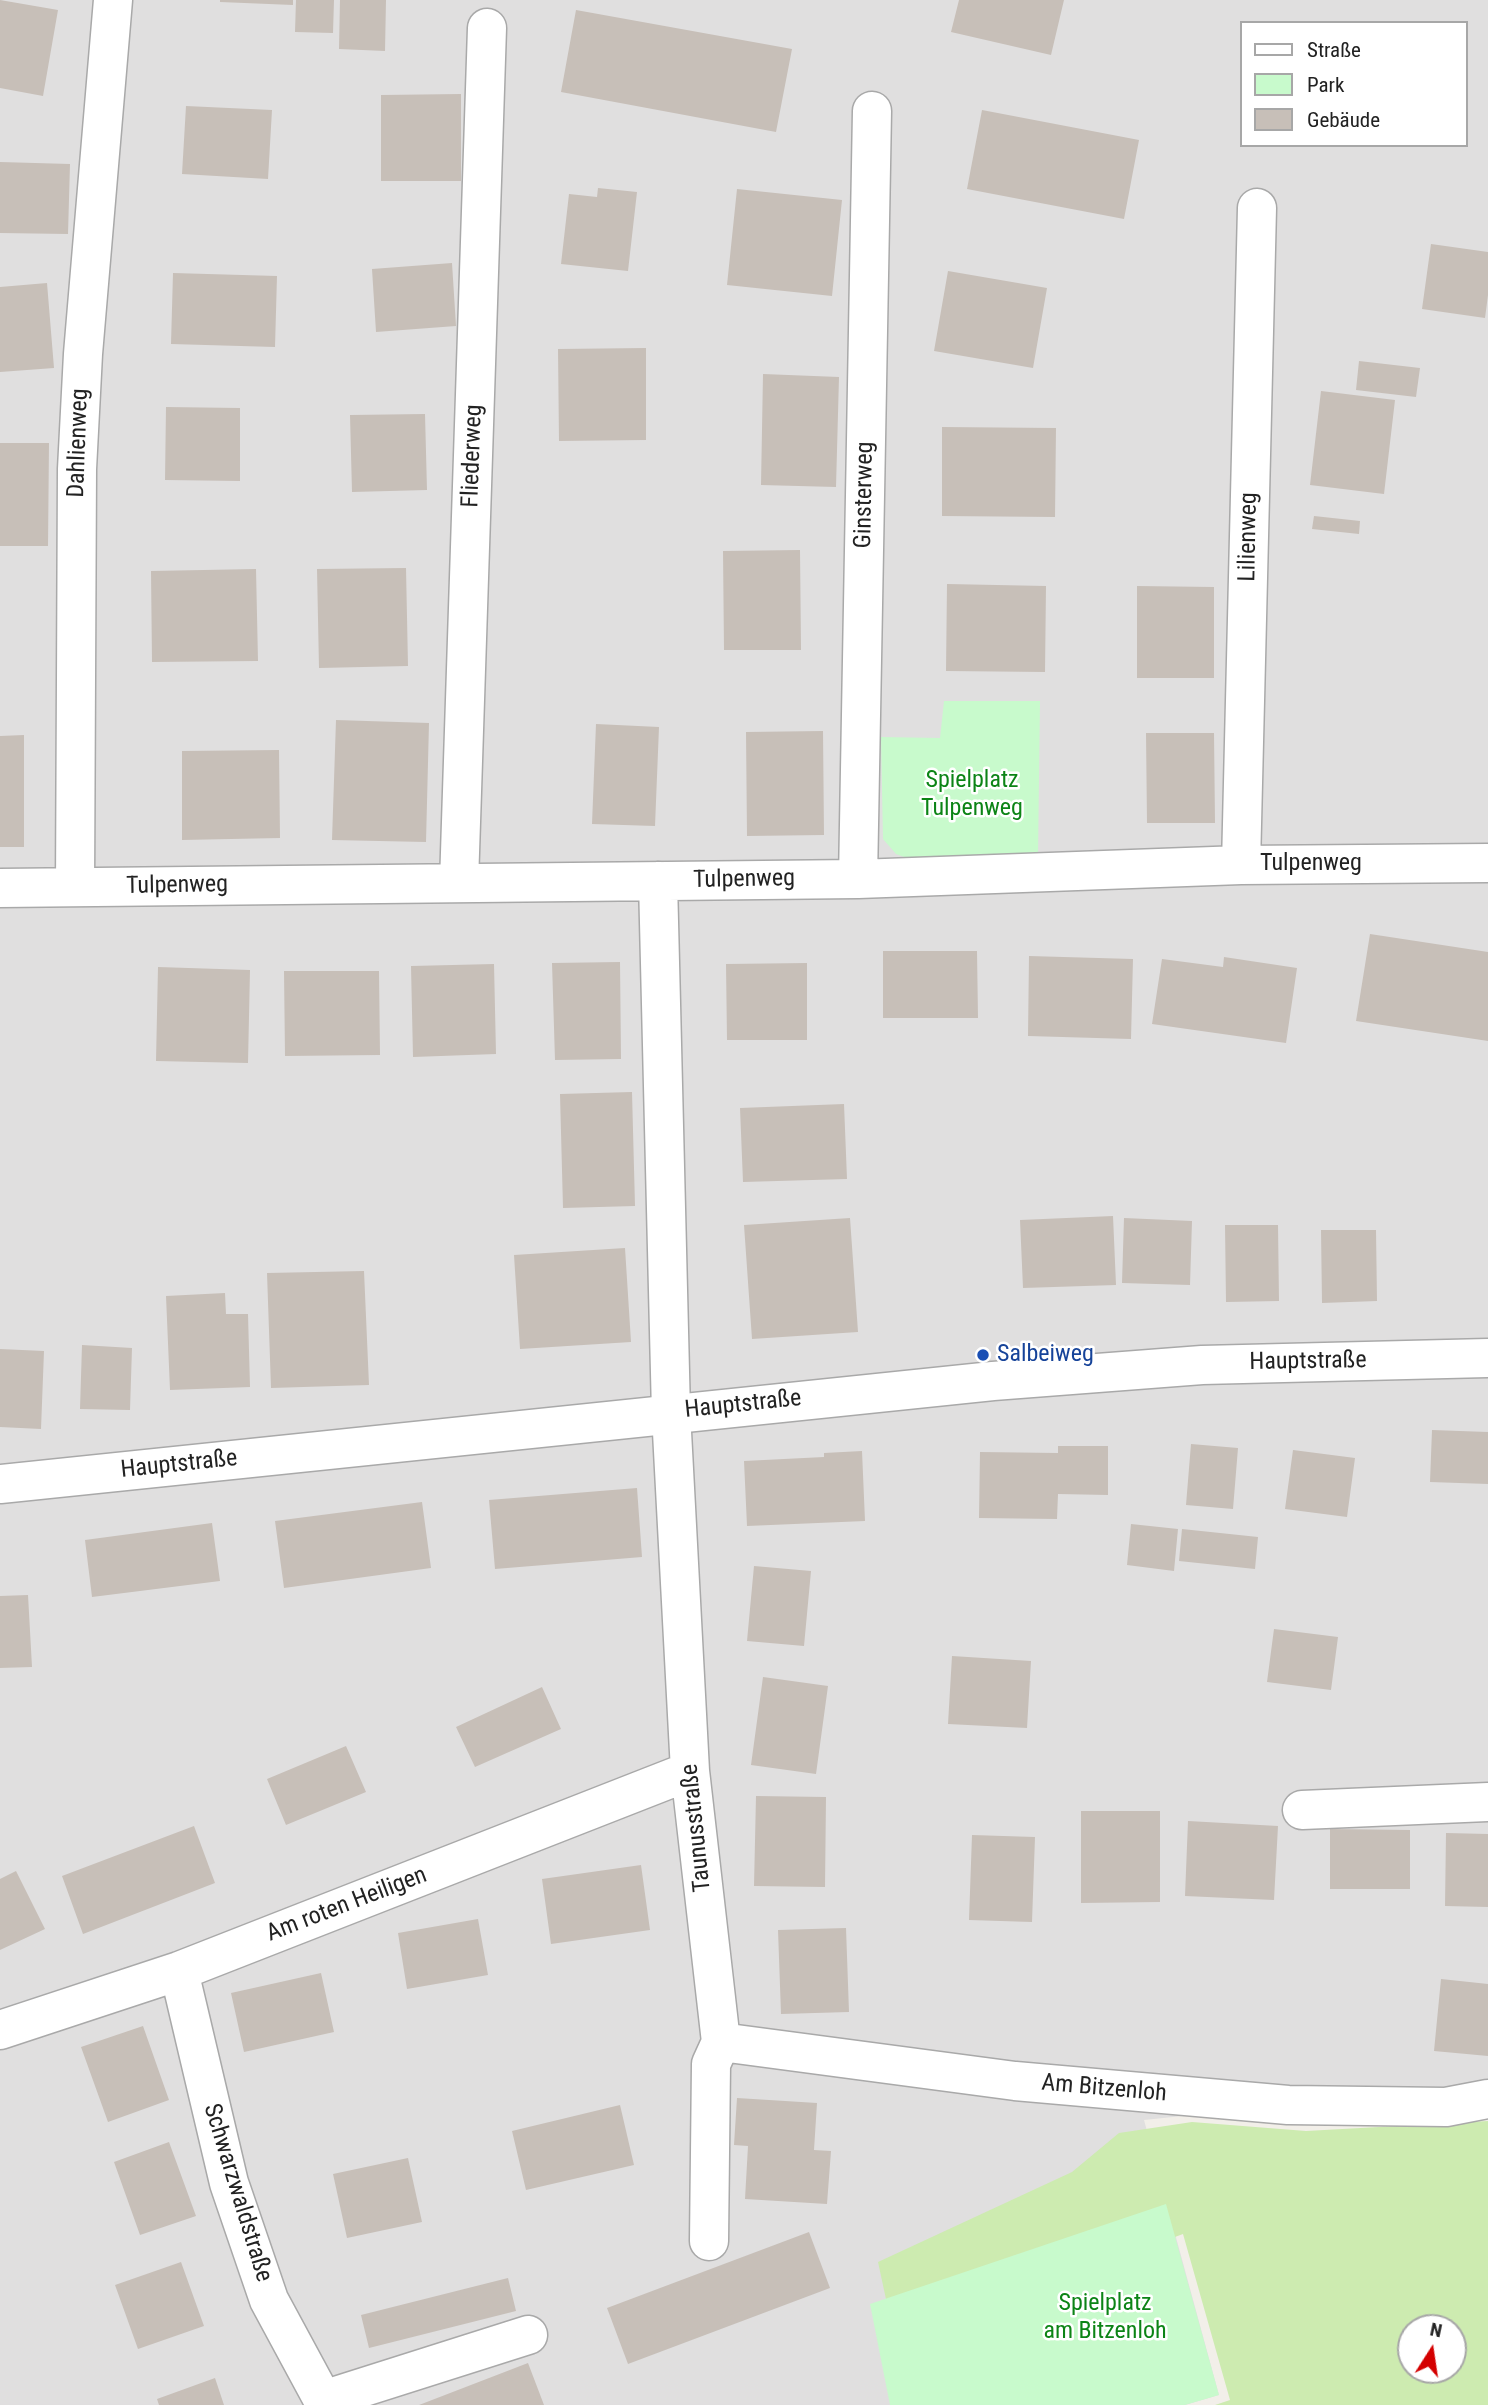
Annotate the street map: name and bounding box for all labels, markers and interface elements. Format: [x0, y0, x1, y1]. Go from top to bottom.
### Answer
legend [1240, 21, 1467, 147]
text: Straße [1307, 38, 1361, 62]
text: Park [1307, 73, 1344, 97]
text: Gebäude [1307, 108, 1380, 132]
street label: Dahlienweg [63, 388, 95, 498]
street label: Fliederweg [457, 404, 489, 508]
street label: Ginsterweg [850, 441, 880, 549]
street label: Lilienweg [1234, 492, 1264, 582]
park label: Spielplatz Tulpenweg [921, 767, 1023, 823]
street label: Tulpenweg [1260, 850, 1362, 878]
street label: Tulpenweg [693, 865, 795, 895]
street label: Tulpenweg [126, 871, 228, 901]
place label: Salbeiweg [997, 1341, 1094, 1369]
marker: Salbeiweg [975, 1347, 991, 1363]
street label: Hauptstraße [1249, 1347, 1367, 1377]
street label: Hauptstraße [683, 1385, 803, 1425]
street label: Hauptstraße [119, 1445, 239, 1485]
street label: Taunusstraße [676, 1763, 718, 1893]
street label: Am roten Heiligen [263, 1861, 431, 1949]
street label: Am Bitzenloh [1040, 2069, 1168, 2109]
street label: Schwarzwaldstraße [196, 2100, 278, 2286]
park label: Spielplatz am Bitzenloh [1043, 2290, 1167, 2346]
north arrow [1397, 2314, 1467, 2384]
text: N [1428, 2317, 1444, 2342]

